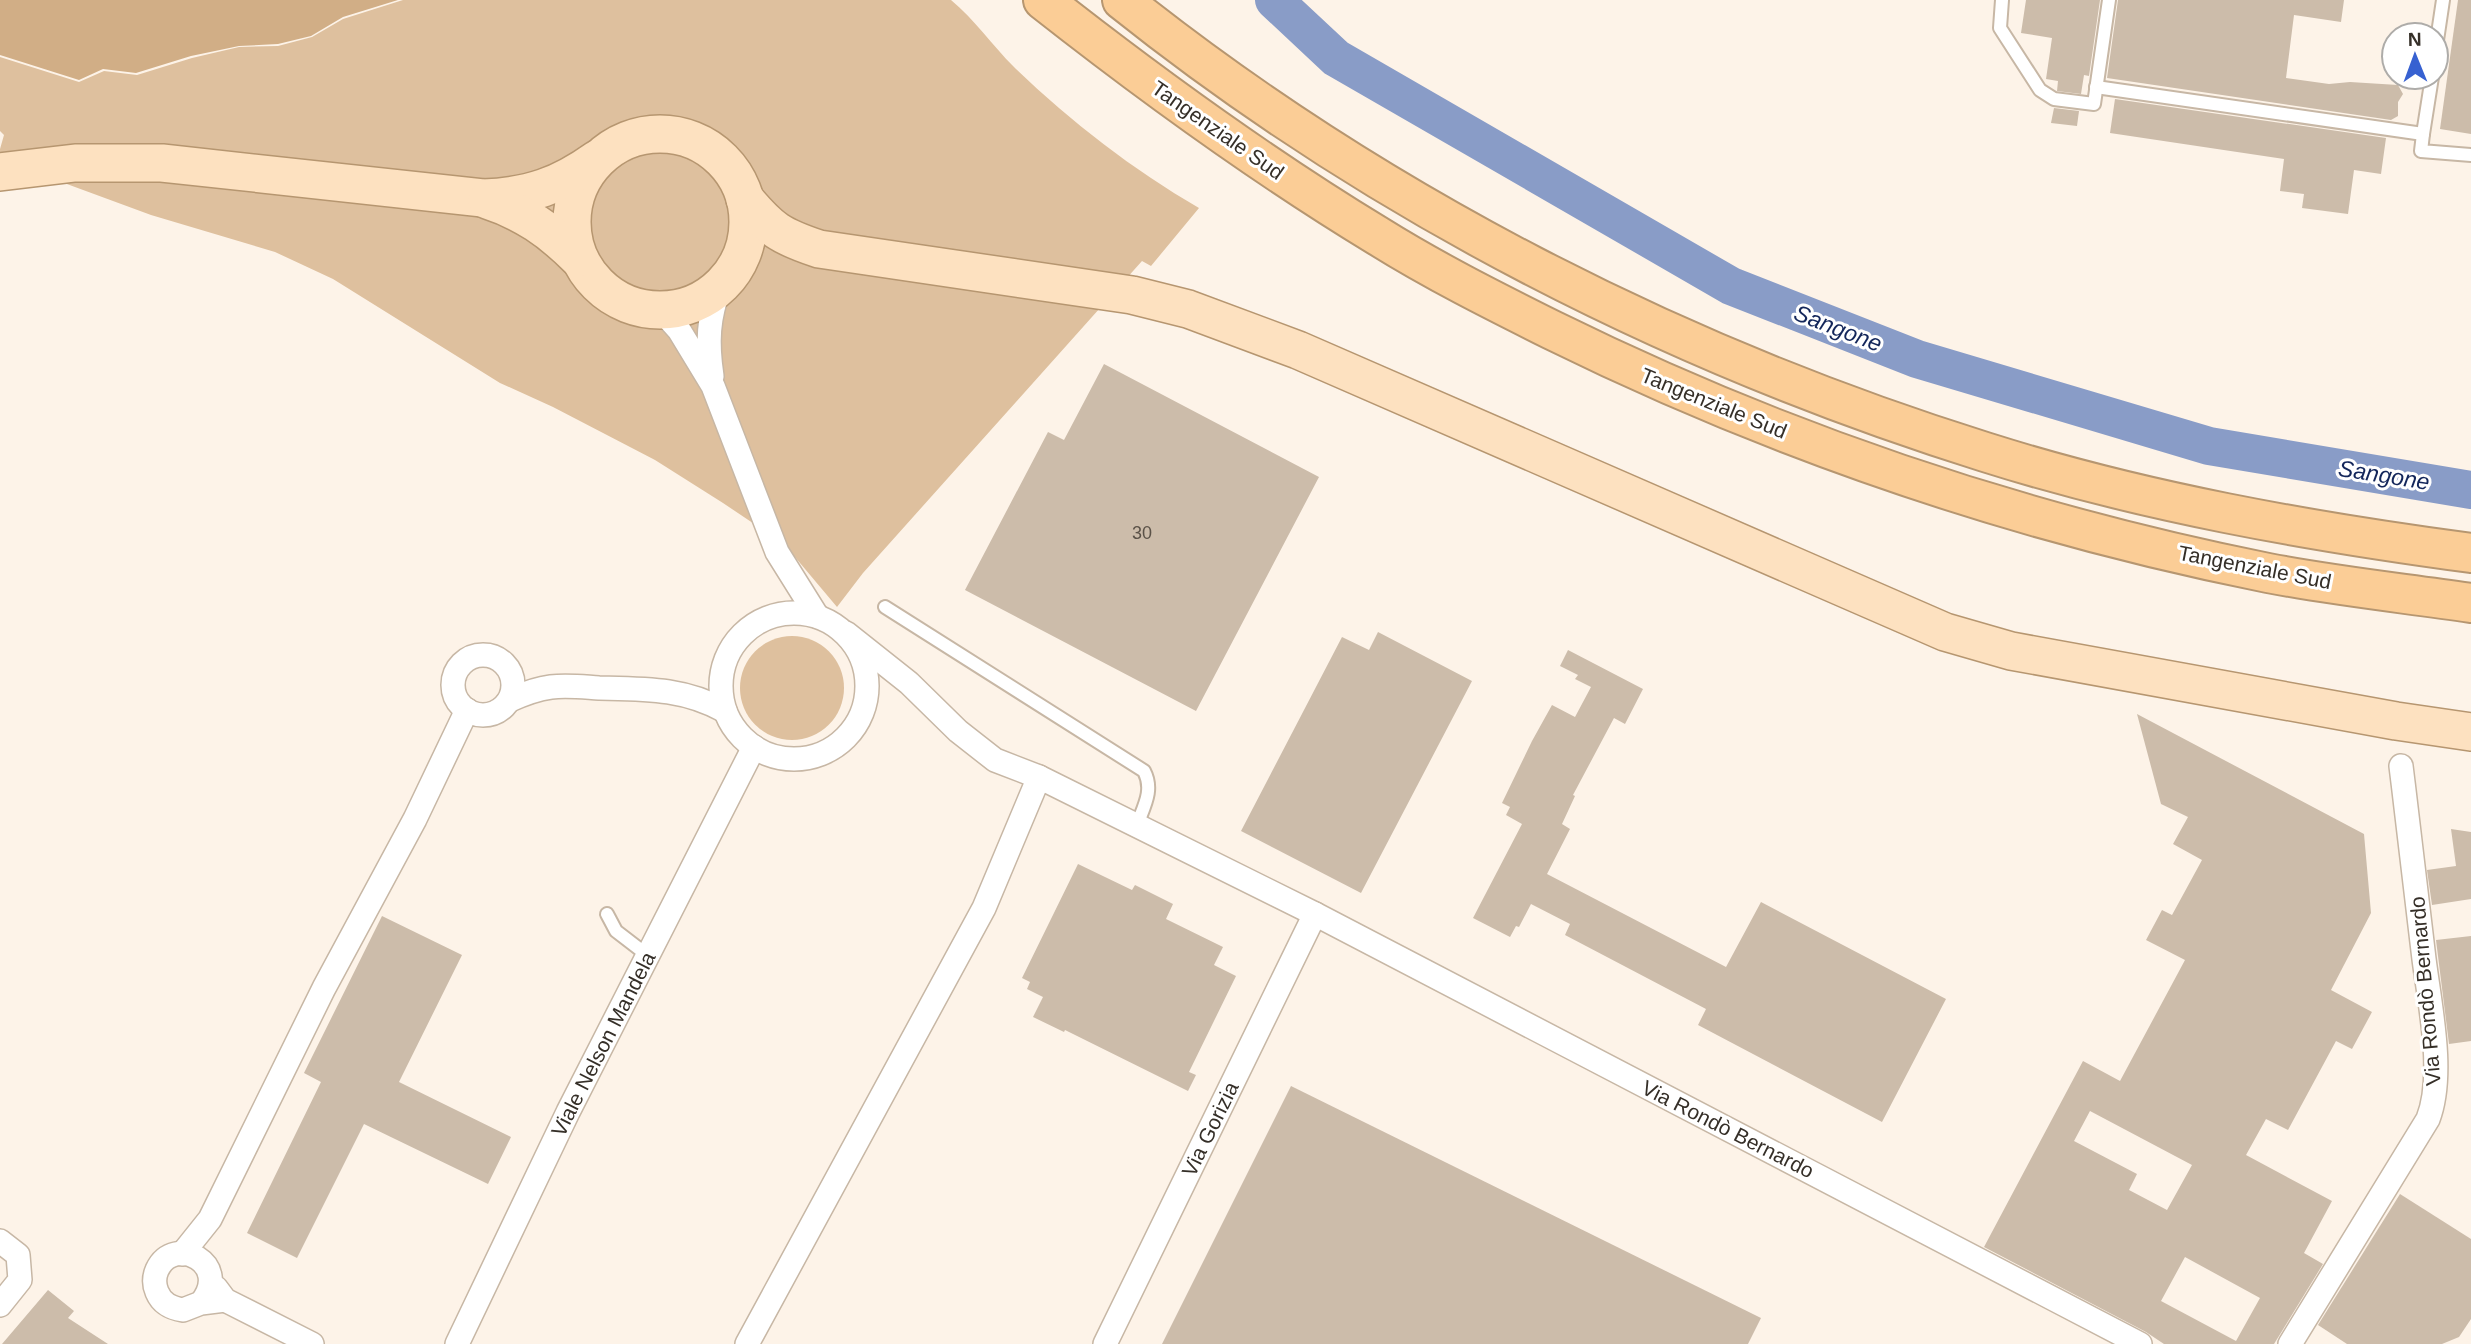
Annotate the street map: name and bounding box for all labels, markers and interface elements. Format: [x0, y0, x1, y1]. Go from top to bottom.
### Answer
north arrow [2380, 21, 2450, 91]
text: N [2408, 29, 2422, 50]
street label: Tangenziale Sud [1148, 76, 1288, 184]
water label: Sangone [1790, 299, 1886, 357]
street label: Tangenziale Sud [1638, 363, 1790, 443]
water label: Sangone [2336, 455, 2432, 495]
house number: 30 [1132, 523, 1152, 543]
street label: Tangenziale Sud [2177, 541, 2333, 593]
street label: Via Rondò Bernardo [2405, 895, 2445, 1087]
street label: Viale Nelson Mandela [546, 948, 660, 1140]
street label: Via Rondò Bernardo [1638, 1076, 1818, 1182]
street label: Via Gorizia [1177, 1078, 1243, 1180]

